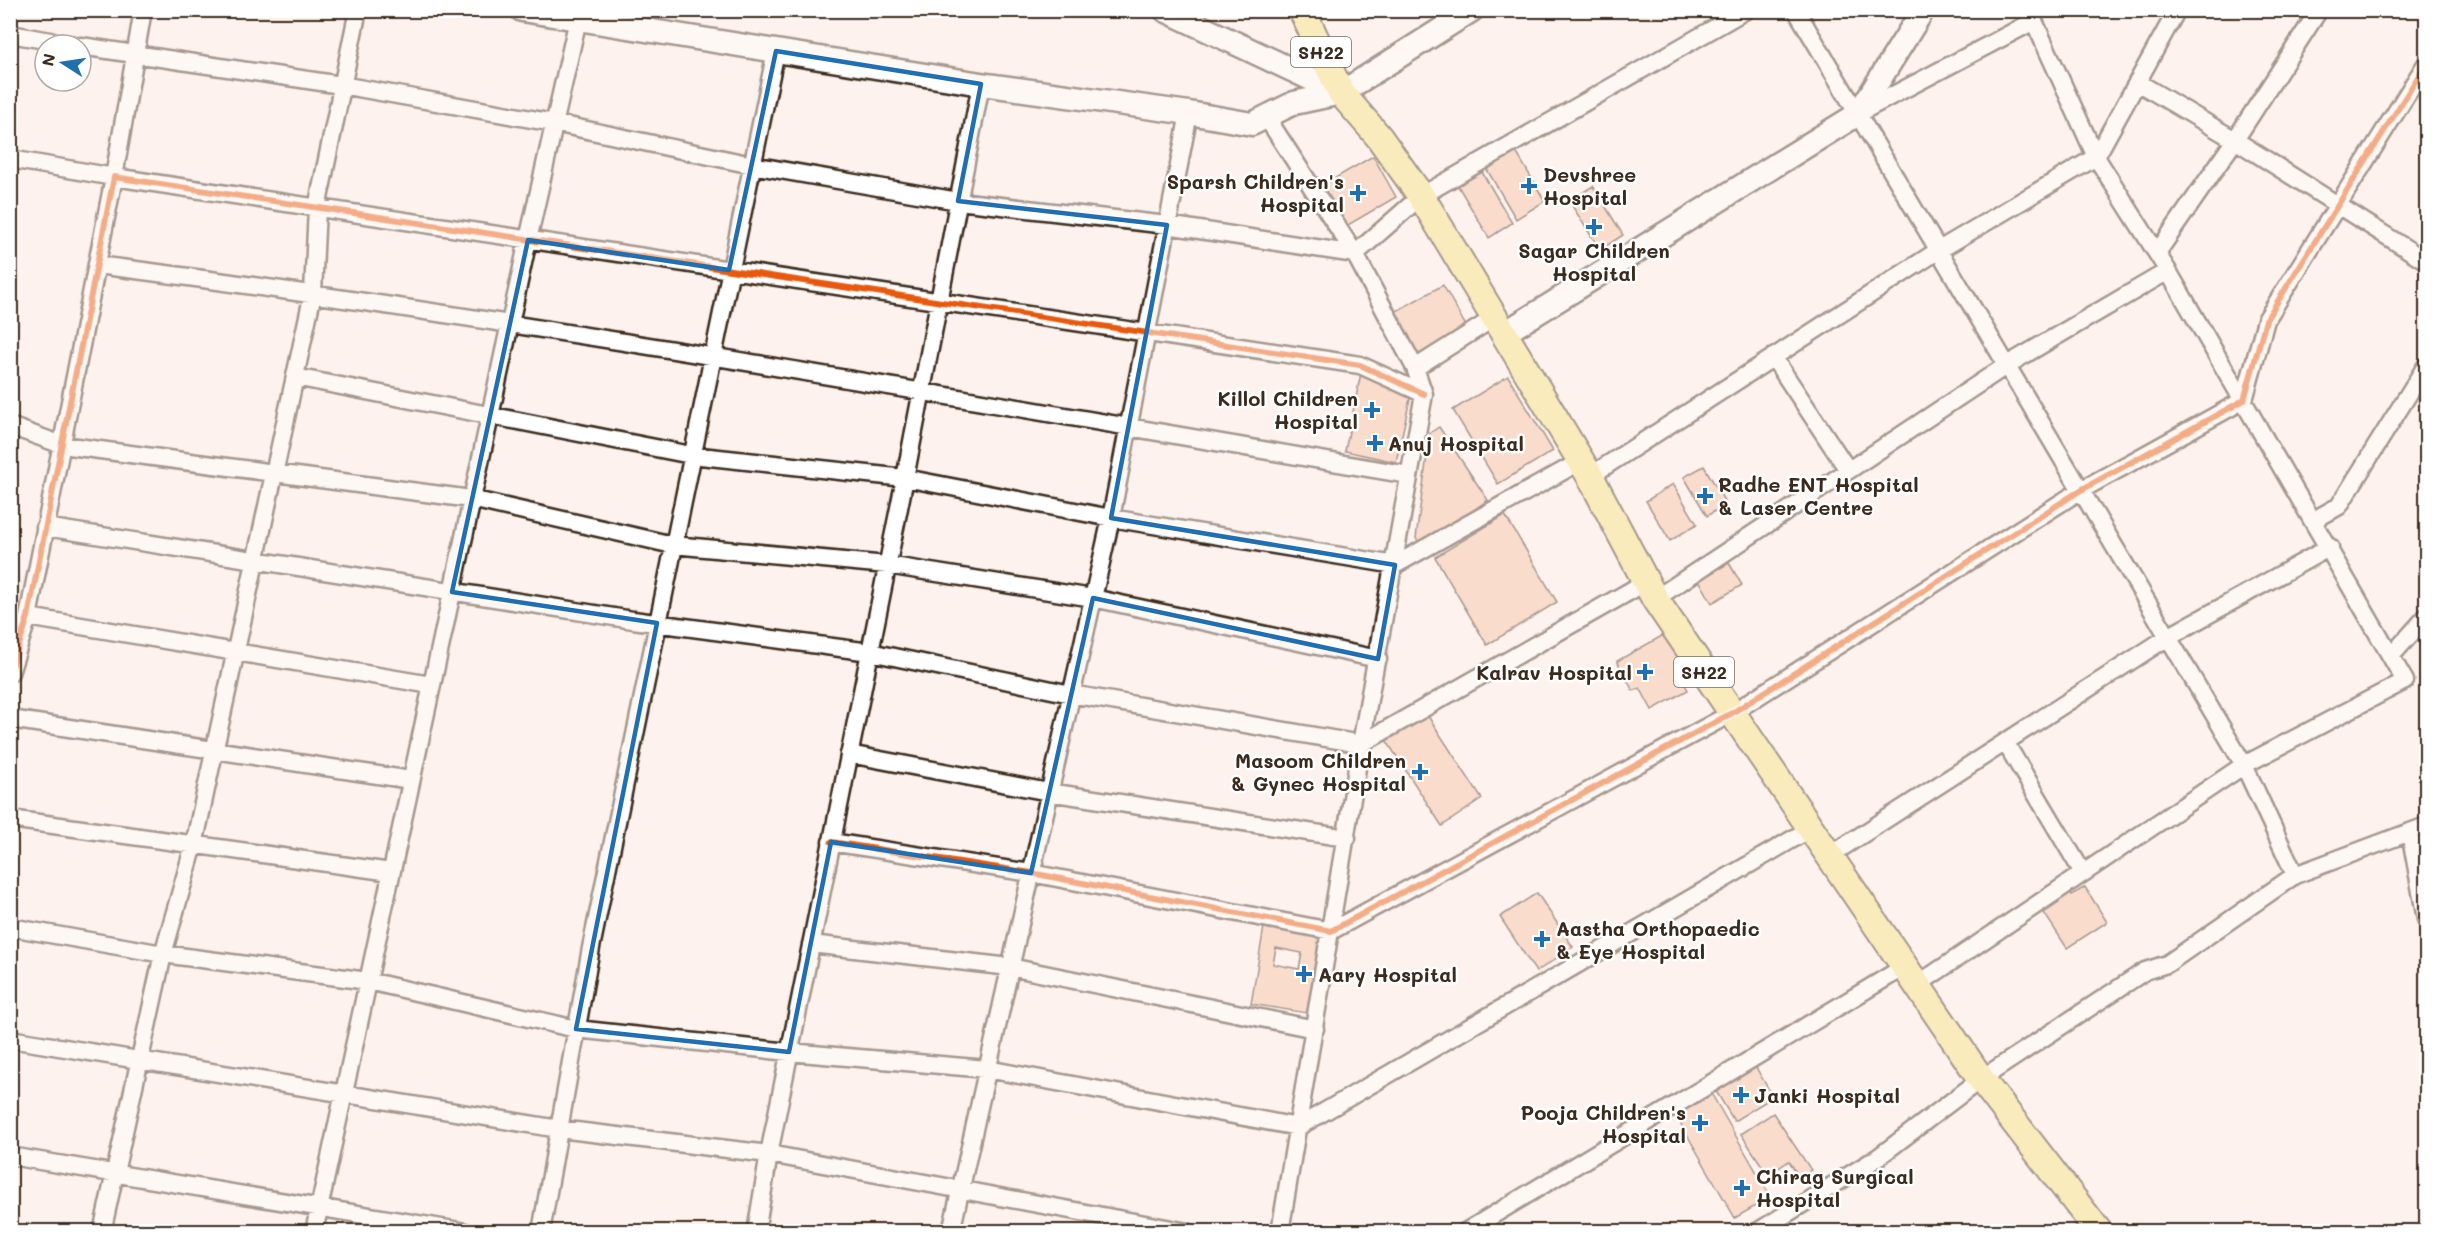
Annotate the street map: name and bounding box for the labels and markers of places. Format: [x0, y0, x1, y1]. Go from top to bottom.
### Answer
place label: Devshree Hospital [1543, 161, 1636, 210]
place label: Sparsh Children's Hospital [1167, 168, 1344, 217]
marker: Devshree Hospital [1520, 177, 1538, 195]
marker: Sparsh Children's Hospital [1349, 184, 1367, 202]
marker: Sagar Children Hospital [1585, 218, 1603, 236]
place label: Sagar Children Hospital [1518, 237, 1670, 286]
place label: Killol Children Hospital [1217, 385, 1358, 434]
marker: Killol Children Hospital [1363, 401, 1381, 419]
place label: Anuj Hospital [1388, 430, 1524, 456]
marker: Anuj Hospital [1366, 434, 1384, 452]
place label: Radhe ENT Hospital & Laser Centre [1718, 471, 1919, 520]
marker: Radhe ENT Hospital & Laser Centre [1696, 487, 1714, 505]
place label: Kalrav Hospital [1476, 659, 1632, 685]
marker: Kalrav Hospital [1636, 663, 1654, 681]
place label: Masoom Children & Gynec Hospital [1231, 747, 1406, 796]
marker: Masoom Children & Gynec Hospital [1411, 763, 1429, 781]
place label: Aastha Orthopaedic & Eye Hospital [1556, 915, 1760, 964]
marker: Aastha Orthopaedic & Eye Hospital [1533, 930, 1551, 948]
place label: Aary Hospital [1318, 961, 1457, 987]
marker: Aary Hospital [1295, 965, 1313, 983]
place label: Janki Hospital [1754, 1082, 1900, 1108]
marker: Janki Hospital [1732, 1086, 1750, 1104]
place label: Pooja Children's Hospital [1521, 1099, 1686, 1148]
marker: Pooja Children's Hospital [1691, 1114, 1709, 1132]
place label: Chirag Surgical Hospital [1756, 1163, 1914, 1212]
marker: Chirag Surgical Hospital [1733, 1179, 1751, 1197]

